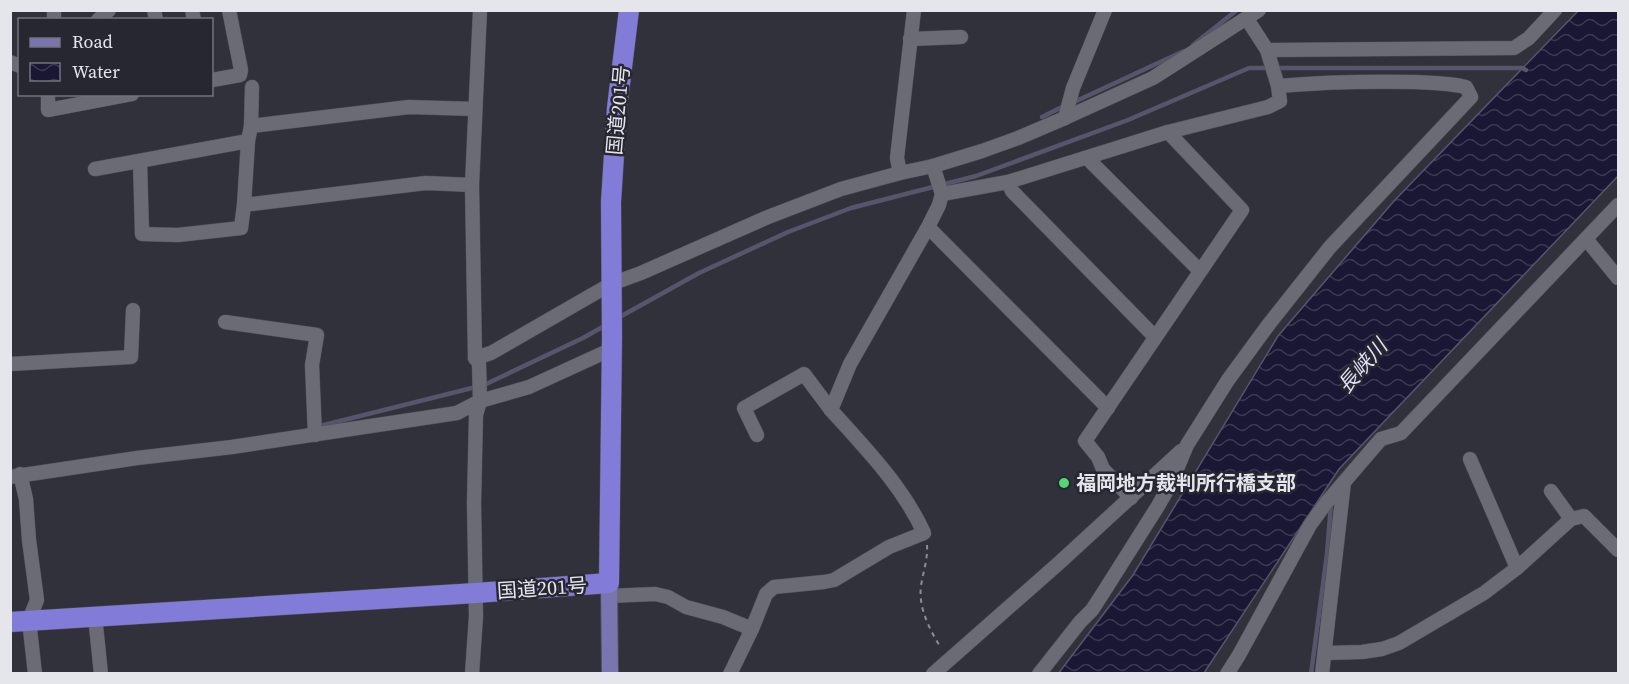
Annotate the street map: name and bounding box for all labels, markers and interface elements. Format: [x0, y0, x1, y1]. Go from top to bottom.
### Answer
legend [18, 18, 213, 96]
text: Road [72, 29, 113, 54]
text: Water [72, 59, 120, 84]
street label: 国道201号 [600, 64, 636, 156]
water label: 長峡川 [1330, 331, 1395, 399]
place label: 福岡地方裁判所行橋支部 [1076, 469, 1296, 497]
marker: 福岡地方裁判所行橋支部 [1057, 476, 1071, 490]
street label: 国道201号 [496, 571, 588, 605]

